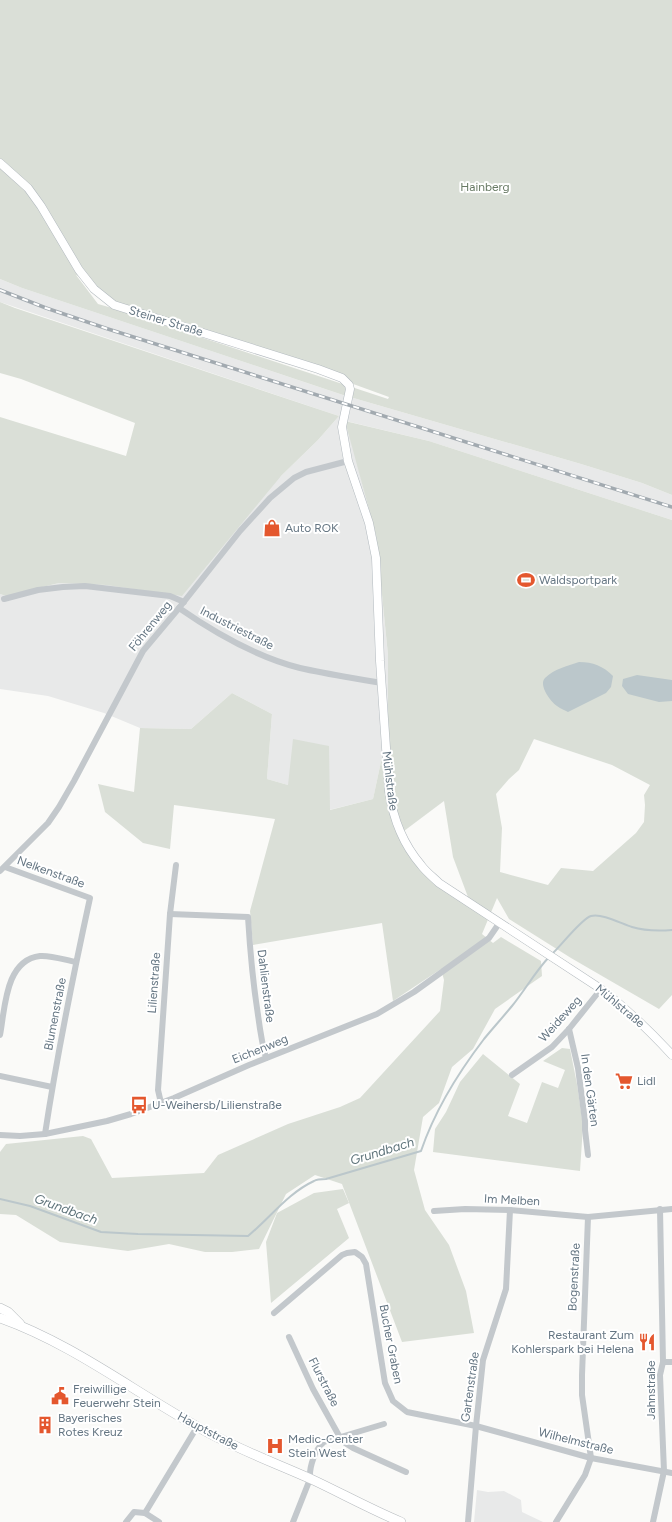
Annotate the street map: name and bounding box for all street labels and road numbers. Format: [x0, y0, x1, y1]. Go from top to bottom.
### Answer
street label: Steiner Straße [127, 303, 205, 339]
street label: Föhrenweg [126, 598, 174, 654]
street label: Industriestraße [198, 603, 277, 653]
street label: Mühlstraße [379, 750, 401, 812]
street label: Nelkenstraße [15, 853, 87, 891]
street label: Dahlienstraße [255, 949, 277, 1024]
street label: Lilienstraße [145, 951, 163, 1014]
street label: Blumenstraße [41, 976, 69, 1052]
street label: Mühlstraße [593, 981, 648, 1031]
street label: Weideweg [536, 993, 584, 1045]
street label: Eichenweg [230, 1031, 290, 1067]
street label: In den Gärten [578, 1053, 602, 1128]
street label: Im Melben [484, 1192, 541, 1208]
street label: Bogenstraße [565, 1242, 583, 1311]
street label: Bucher Graben [376, 1303, 406, 1385]
street label: Gartenstraße [458, 1351, 482, 1423]
street label: Flurstraße [306, 1355, 343, 1409]
street label: Jahnstraße [644, 1360, 658, 1420]
street label: Hauptstraße [175, 1409, 241, 1453]
street label: Wilhelmstraße [537, 1425, 615, 1457]

